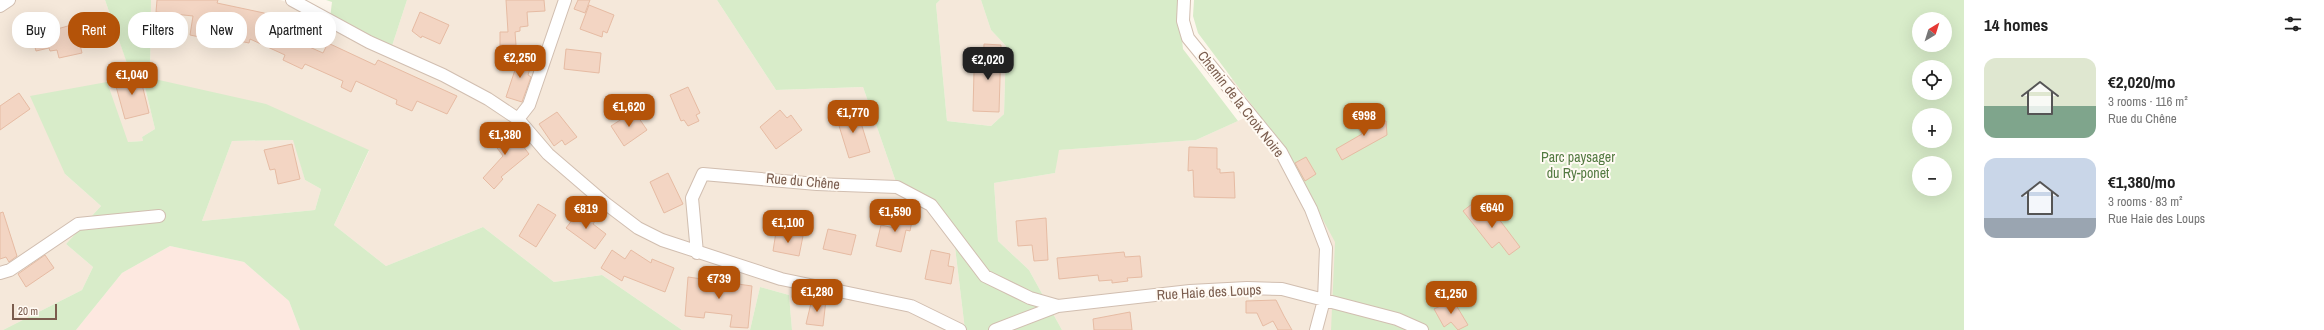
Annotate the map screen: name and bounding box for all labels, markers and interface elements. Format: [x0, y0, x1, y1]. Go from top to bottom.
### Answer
chip: Buy [12, 12, 60, 48]
chip: Rent [68, 12, 120, 48]
chip: Filters [128, 12, 188, 48]
chip: New [196, 12, 247, 48]
chip: Apartment [255, 12, 336, 48]
north arrow [1912, 12, 1952, 52]
map controls [1912, 12, 1952, 196]
text: 14 homes [1984, 13, 2048, 36]
icon: filters [2282, 13, 2304, 35]
pin: €2,250 [487, 45, 553, 79]
pin: €2,020 [955, 47, 1021, 81]
street label: Chemin de la Croix Noire [1194, 47, 1288, 161]
text: €2,250 [504, 49, 536, 66]
text: €2,020 [972, 51, 1004, 68]
button: locate [1912, 60, 1952, 100]
pin: €1,040 [99, 62, 165, 96]
text: €1,040 [116, 66, 148, 83]
text: €2,020/mo [2108, 70, 2175, 93]
icon: home [2016, 74, 2064, 122]
text: 3 rooms · 116 m² [2108, 93, 2188, 110]
pin: €1,620 [596, 94, 662, 128]
text: €1,620 [613, 98, 645, 115]
pin: €1,770 [820, 100, 886, 134]
pin: €998 [1340, 103, 1388, 137]
text: €1,770 [837, 104, 869, 121]
text: €998 [1352, 107, 1376, 124]
button: + [1912, 108, 1952, 148]
text: Rue du Chêne [2108, 110, 2177, 127]
pin: €1,380 [472, 122, 538, 156]
text: €1,380 [489, 126, 521, 143]
park label: Parc paysager du Ry-ponet [1541, 148, 1615, 182]
button: − [1912, 156, 1952, 196]
street label: Rue du Chêne [765, 169, 841, 193]
text: €1,380/mo [2108, 170, 2175, 193]
icon: home [2016, 174, 2064, 222]
text: 3 rooms · 83 m² [2108, 193, 2183, 210]
pin: €640 [1468, 195, 1516, 229]
pin: €819 [562, 196, 610, 230]
pin: €1,590 [862, 199, 928, 233]
text: €640 [1480, 199, 1504, 216]
text: €819 [574, 200, 598, 217]
text: €1,590 [879, 203, 911, 220]
pin: €1,100 [755, 210, 821, 244]
text: Rue Haie des Loups [2108, 210, 2205, 227]
text: €1,100 [772, 214, 804, 231]
pin: €739 [695, 266, 743, 300]
text: €739 [707, 270, 731, 287]
pin: €1,280 [784, 279, 850, 313]
street label: Rue Haie des Loups [1156, 280, 1262, 304]
pin: €1,250 [1418, 281, 1484, 315]
text: €1,280 [801, 283, 833, 300]
text: €1,250 [1435, 285, 1467, 302]
scale bar [12, 302, 57, 321]
text: 20 m [18, 304, 38, 318]

